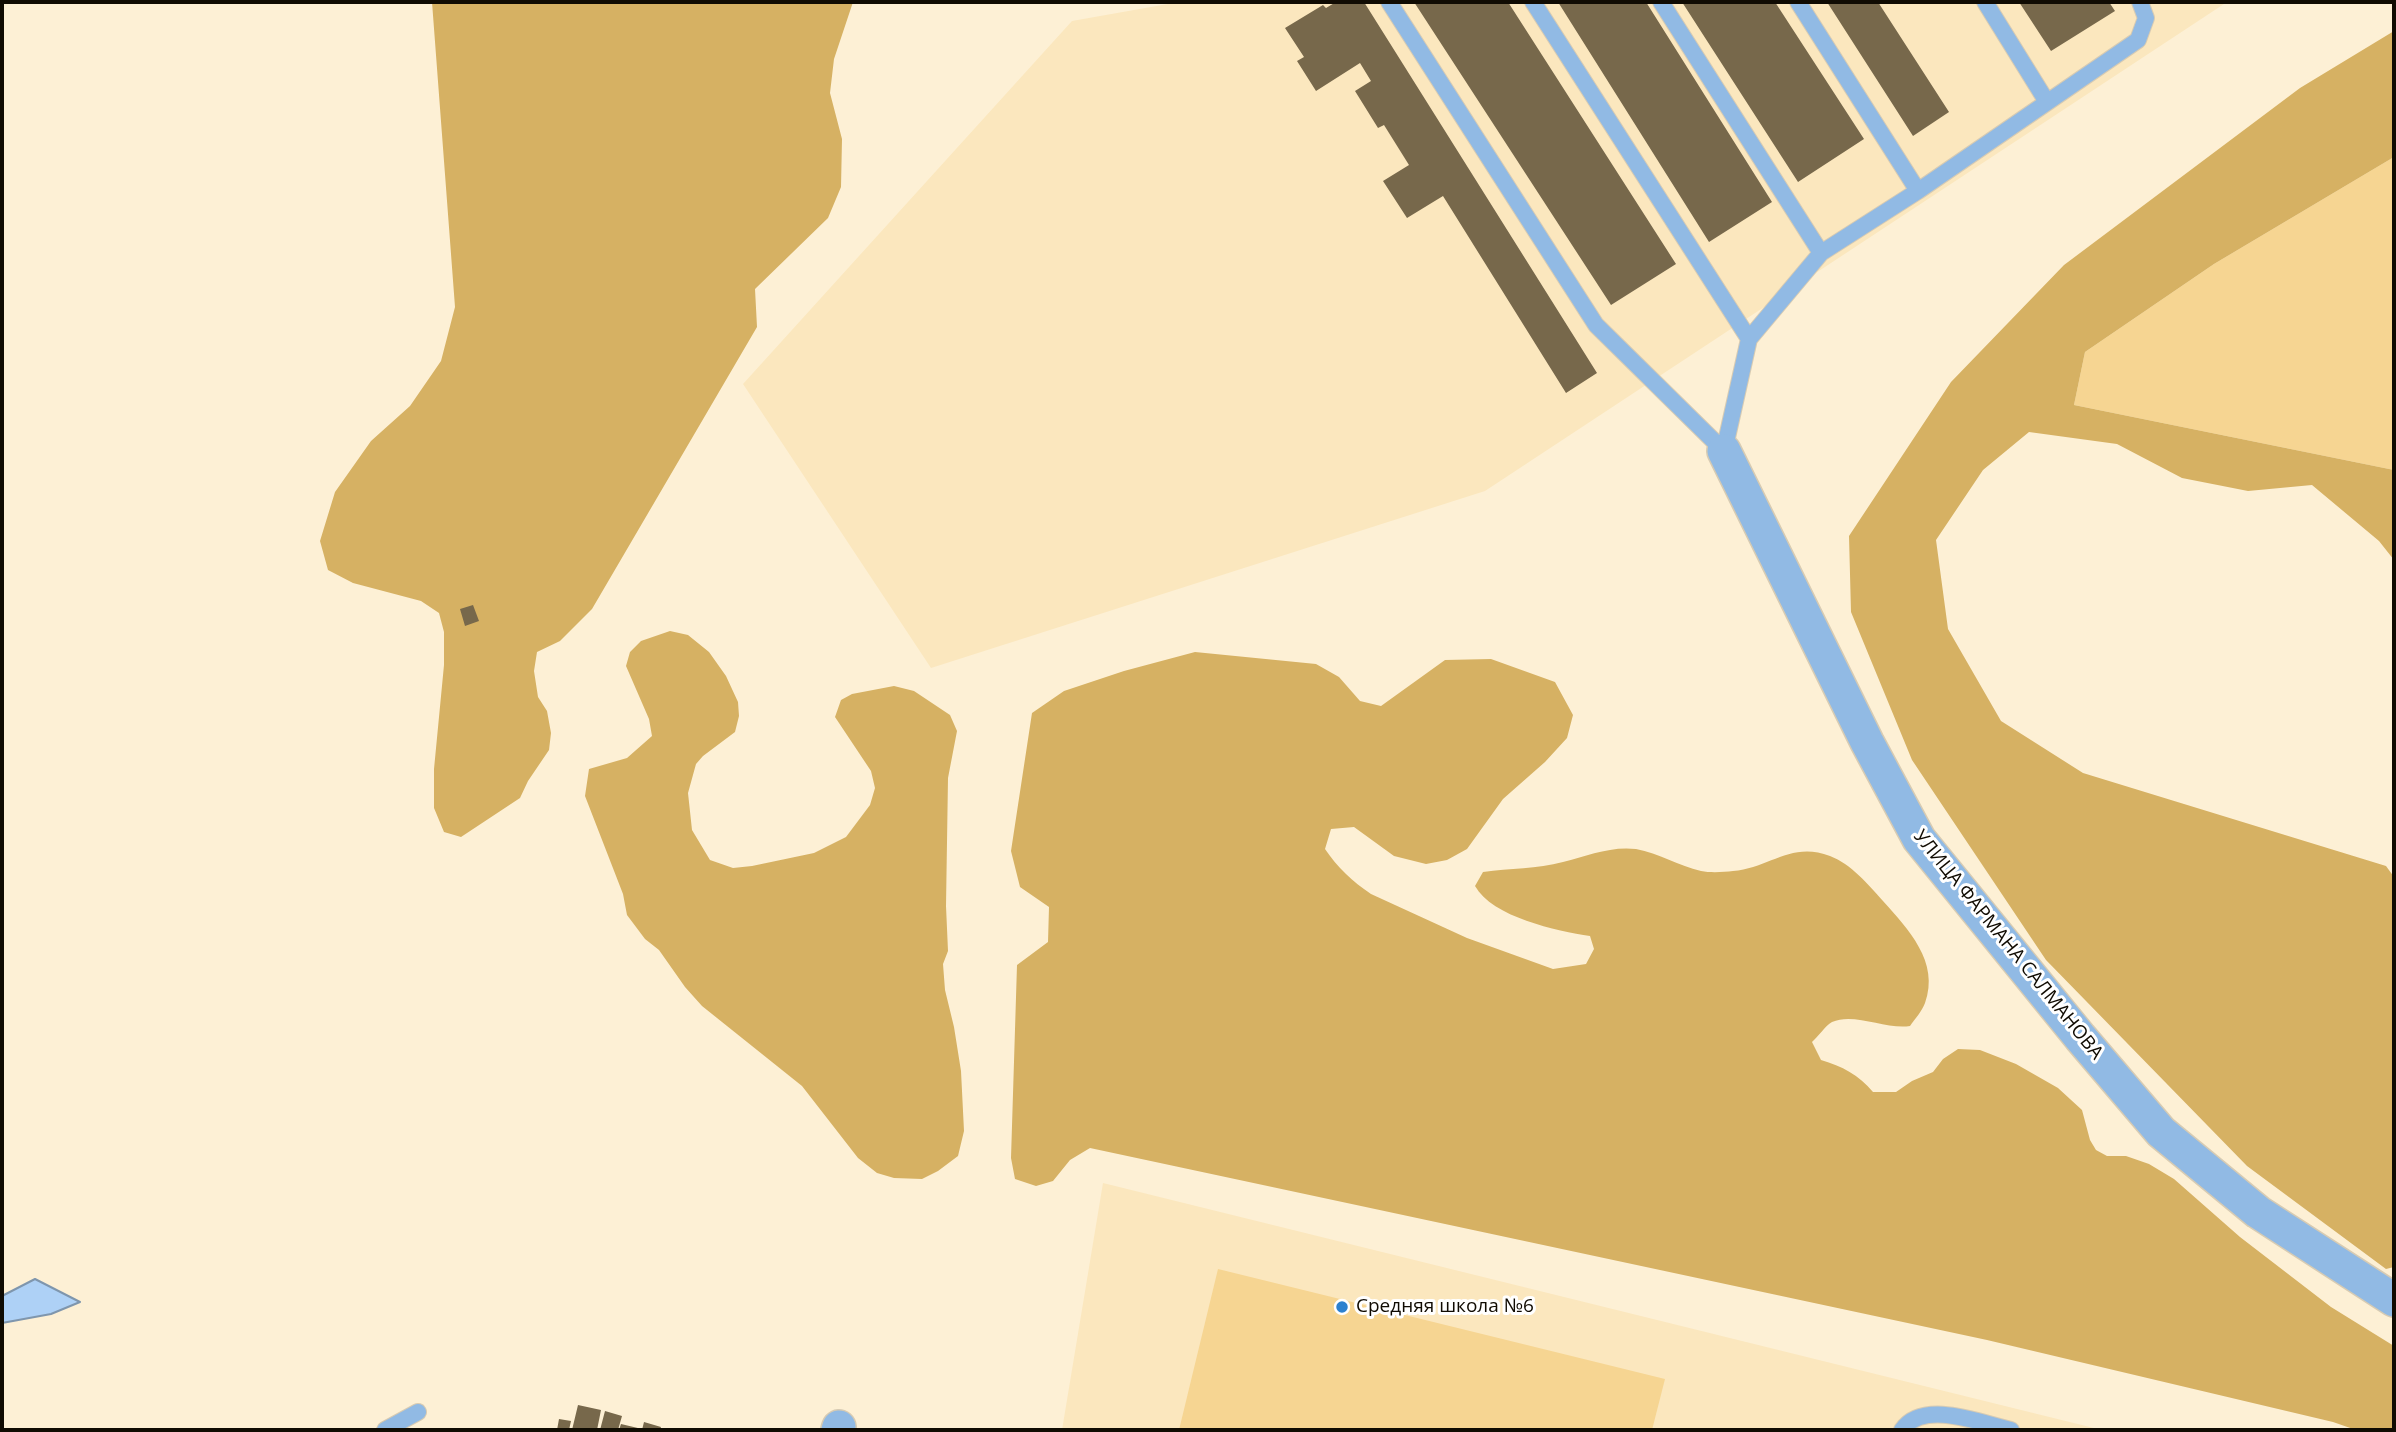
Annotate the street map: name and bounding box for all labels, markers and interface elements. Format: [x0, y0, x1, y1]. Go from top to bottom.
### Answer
street label: УЛИЦА ФАРМАНА САЛМАНОВА [1908, 826, 2108, 1064]
place label: Средняя школа №6 [1356, 1296, 1534, 1318]
marker: Средняя школа №6 [1334, 1299, 1350, 1315]

